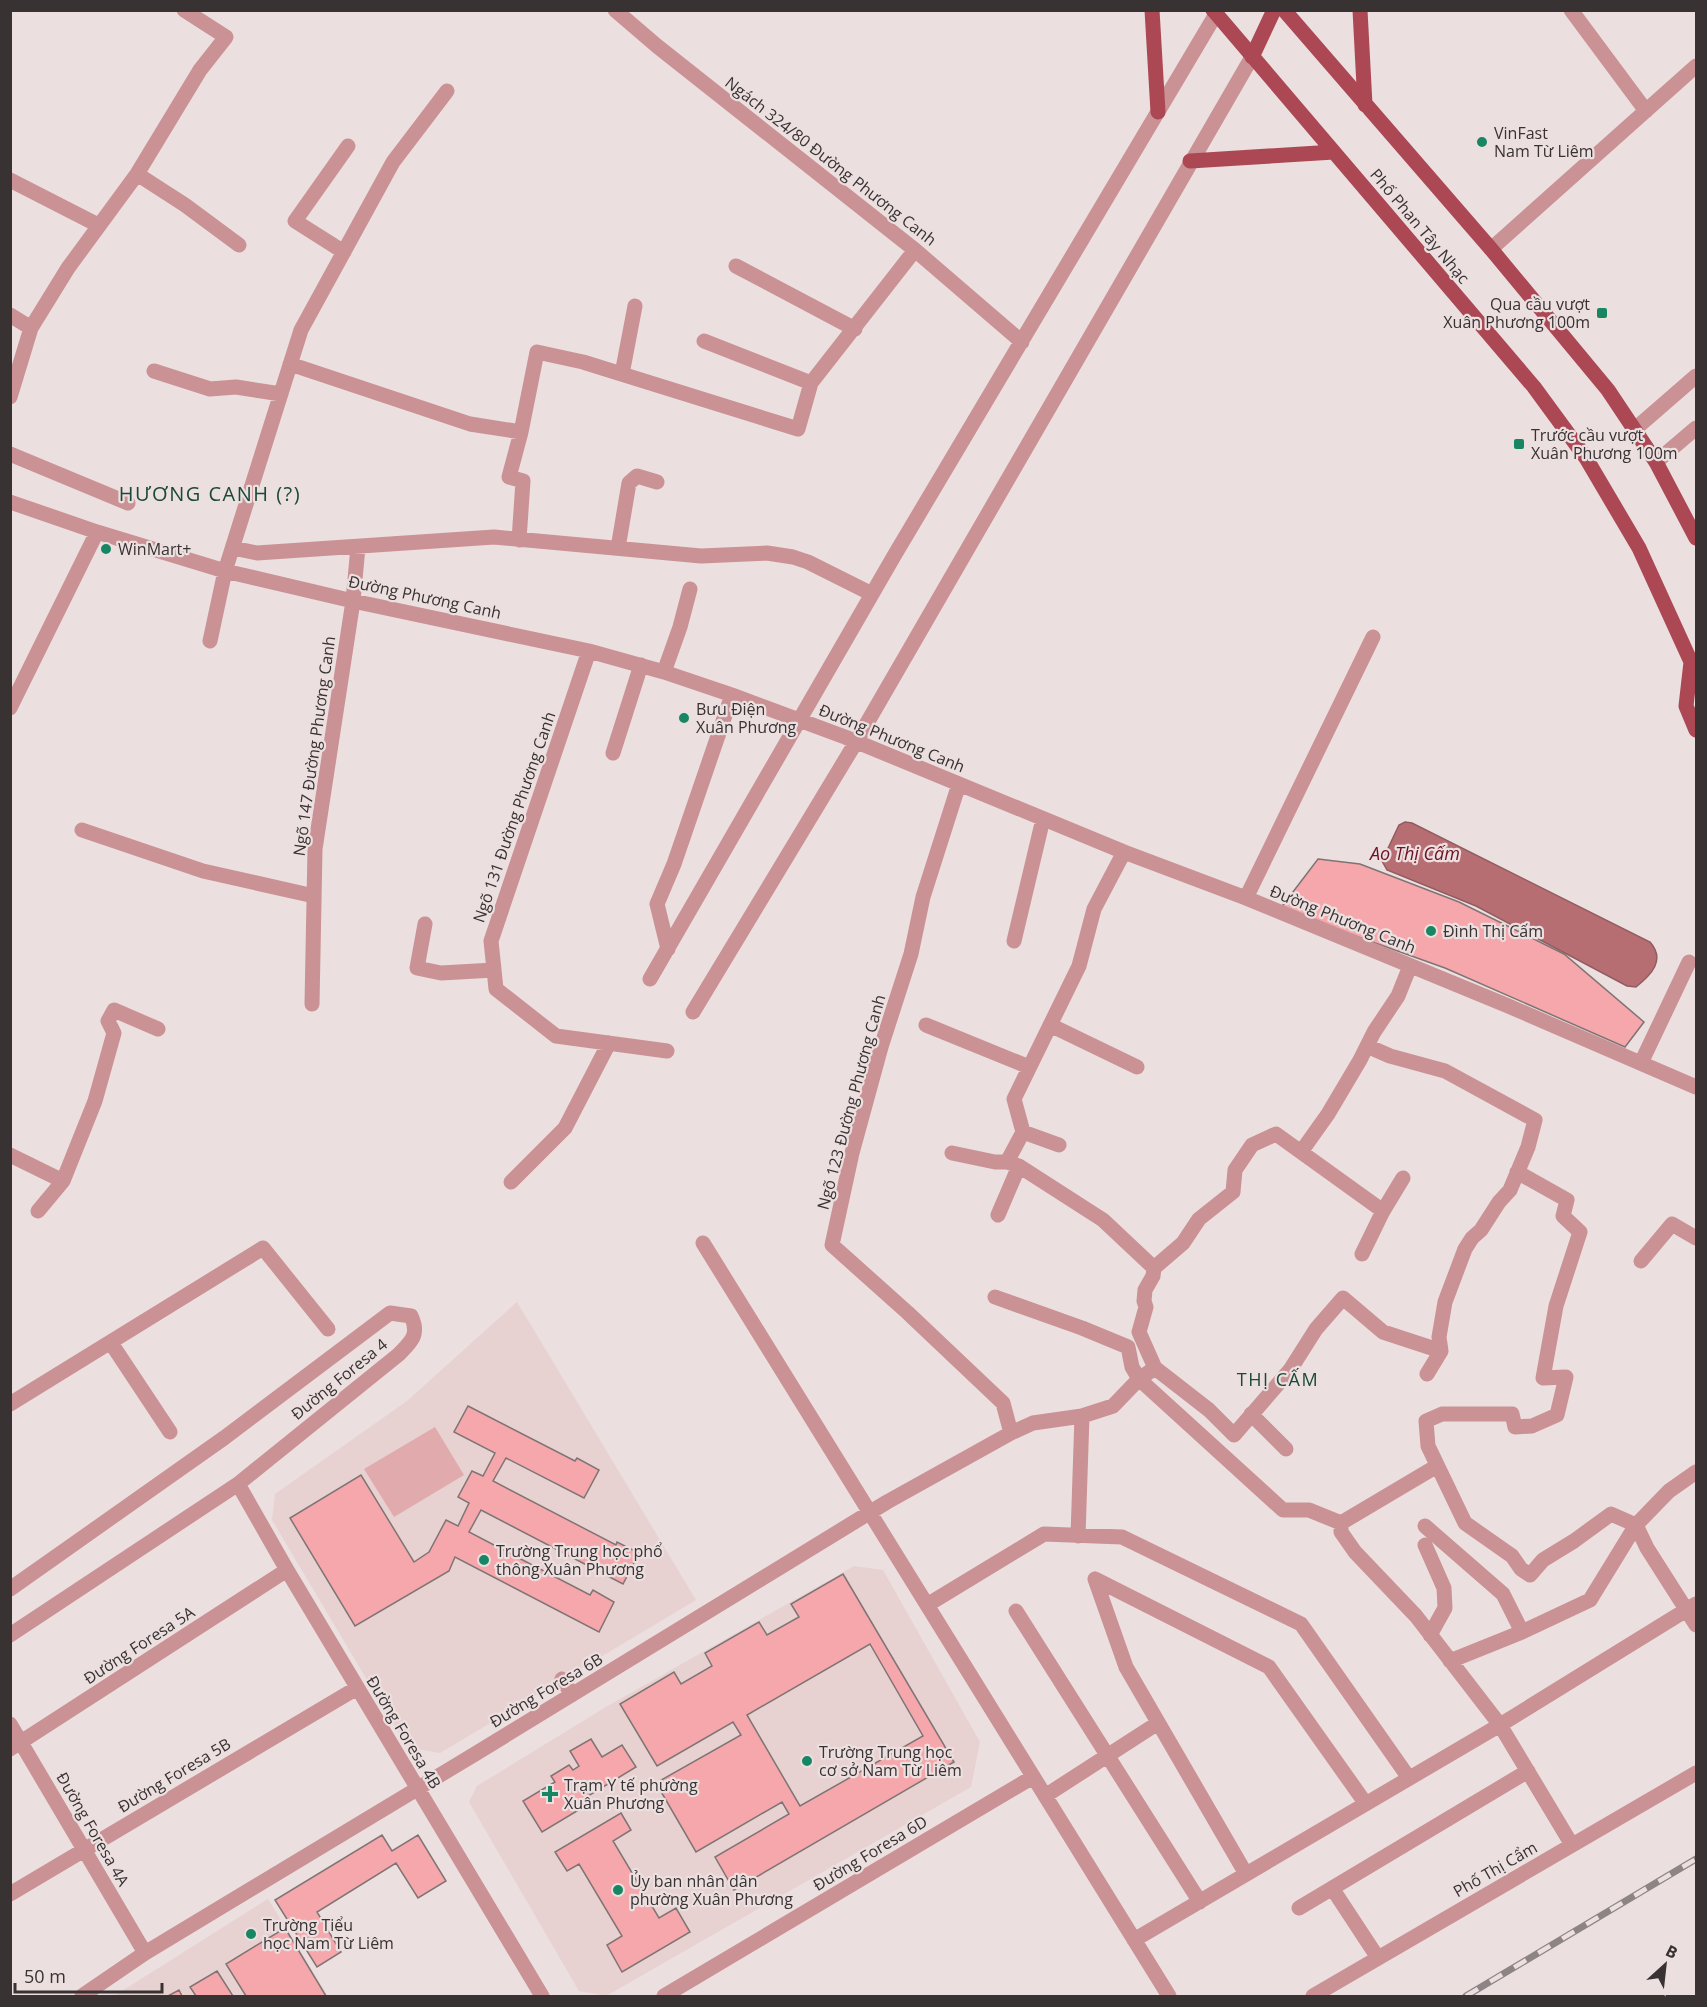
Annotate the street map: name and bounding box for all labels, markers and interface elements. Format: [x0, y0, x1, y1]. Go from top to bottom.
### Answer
street label: Ngách 324/80 Đường Phương Canh [721, 71, 941, 251]
place label: VinFast Nam Từ Liêm [1494, 122, 1594, 162]
marker: VinFast Nam Từ Liêm [1475, 135, 1489, 149]
street label: Phố Phan Tây Nhạc [1365, 164, 1475, 288]
place label: Qua cầu vượt Xuân Phương 100m [1443, 293, 1590, 333]
marker: Qua cầu vượt Xuân Phương 100m [1595, 306, 1609, 320]
place label: Trước cầu vượt Xuân Phương 100m [1531, 424, 1678, 464]
marker: Trước cầu vượt Xuân Phương 100m [1512, 437, 1526, 451]
district label: HƯƠNG CANH (?) [119, 480, 301, 507]
place label: WinMart+ [118, 538, 191, 560]
marker: WinMart+ [99, 542, 113, 556]
street label: Đường Phương Canh [347, 570, 503, 624]
street label: Ngõ 147 Đường Phương Canh [288, 635, 340, 857]
place label: Bưu Điện Xuân Phương [696, 698, 797, 738]
street label: Đường Phương Canh [816, 699, 968, 777]
street label: Ngõ 131 Đường Phương Canh [467, 709, 561, 925]
marker: Bưu Điện Xuân Phương [677, 711, 691, 725]
water label: Ao Thị Cấm [1368, 841, 1460, 865]
street label: Đường Phương Canh [1267, 880, 1419, 958]
place label: Đình Thị Cấm [1443, 920, 1543, 942]
marker: Đình Thị Cấm [1424, 924, 1438, 938]
street label: Ngõ 123 Đường Phương Canh [812, 992, 890, 1212]
street label: Đường Foresa 4 [286, 1333, 392, 1425]
district label: THỊ CẤM [1237, 1367, 1319, 1391]
place label: Trường Trung học phổ thông Xuân Phương [496, 1540, 663, 1580]
marker: Trường Trung học phổ thông Xuân Phương [477, 1553, 491, 1567]
street label: Đường Foresa 5A [79, 1600, 199, 1689]
street label: Đường Foresa 6B [485, 1648, 607, 1732]
street label: Đường Foresa 4B [362, 1671, 446, 1793]
street label: Đường Foresa 5B [113, 1733, 235, 1817]
place label: Trường Trung học cơ sở Nam Từ Liêm [819, 1741, 962, 1781]
marker: Trường Trung học cơ sở Nam Từ Liêm [800, 1754, 814, 1768]
street label: Đường Foresa 4A [51, 1768, 135, 1891]
place label: Trạm Y tế phường Xuân Phương [564, 1774, 698, 1814]
marker: Trạm Y tế phường Xuân Phương [541, 1785, 559, 1803]
street label: Đường Foresa 6D [809, 1810, 931, 1896]
street label: Phố Thị Cẩm [1449, 1836, 1541, 1902]
place label: Ủy ban nhân dân phường Xuân Phương [630, 1870, 793, 1910]
marker: Ủy ban nhân dân phường Xuân Phương [611, 1883, 625, 1897]
place label: Trường Tiểu học Nam Từ Liêm [263, 1914, 394, 1954]
marker: Trường Tiểu học Nam Từ Liêm [244, 1927, 258, 1941]
north arrow [1635, 1935, 1695, 1995]
text: B [1662, 1939, 1682, 1964]
scale bar [15, 1956, 162, 1994]
text: 50 m [24, 1964, 66, 1988]

